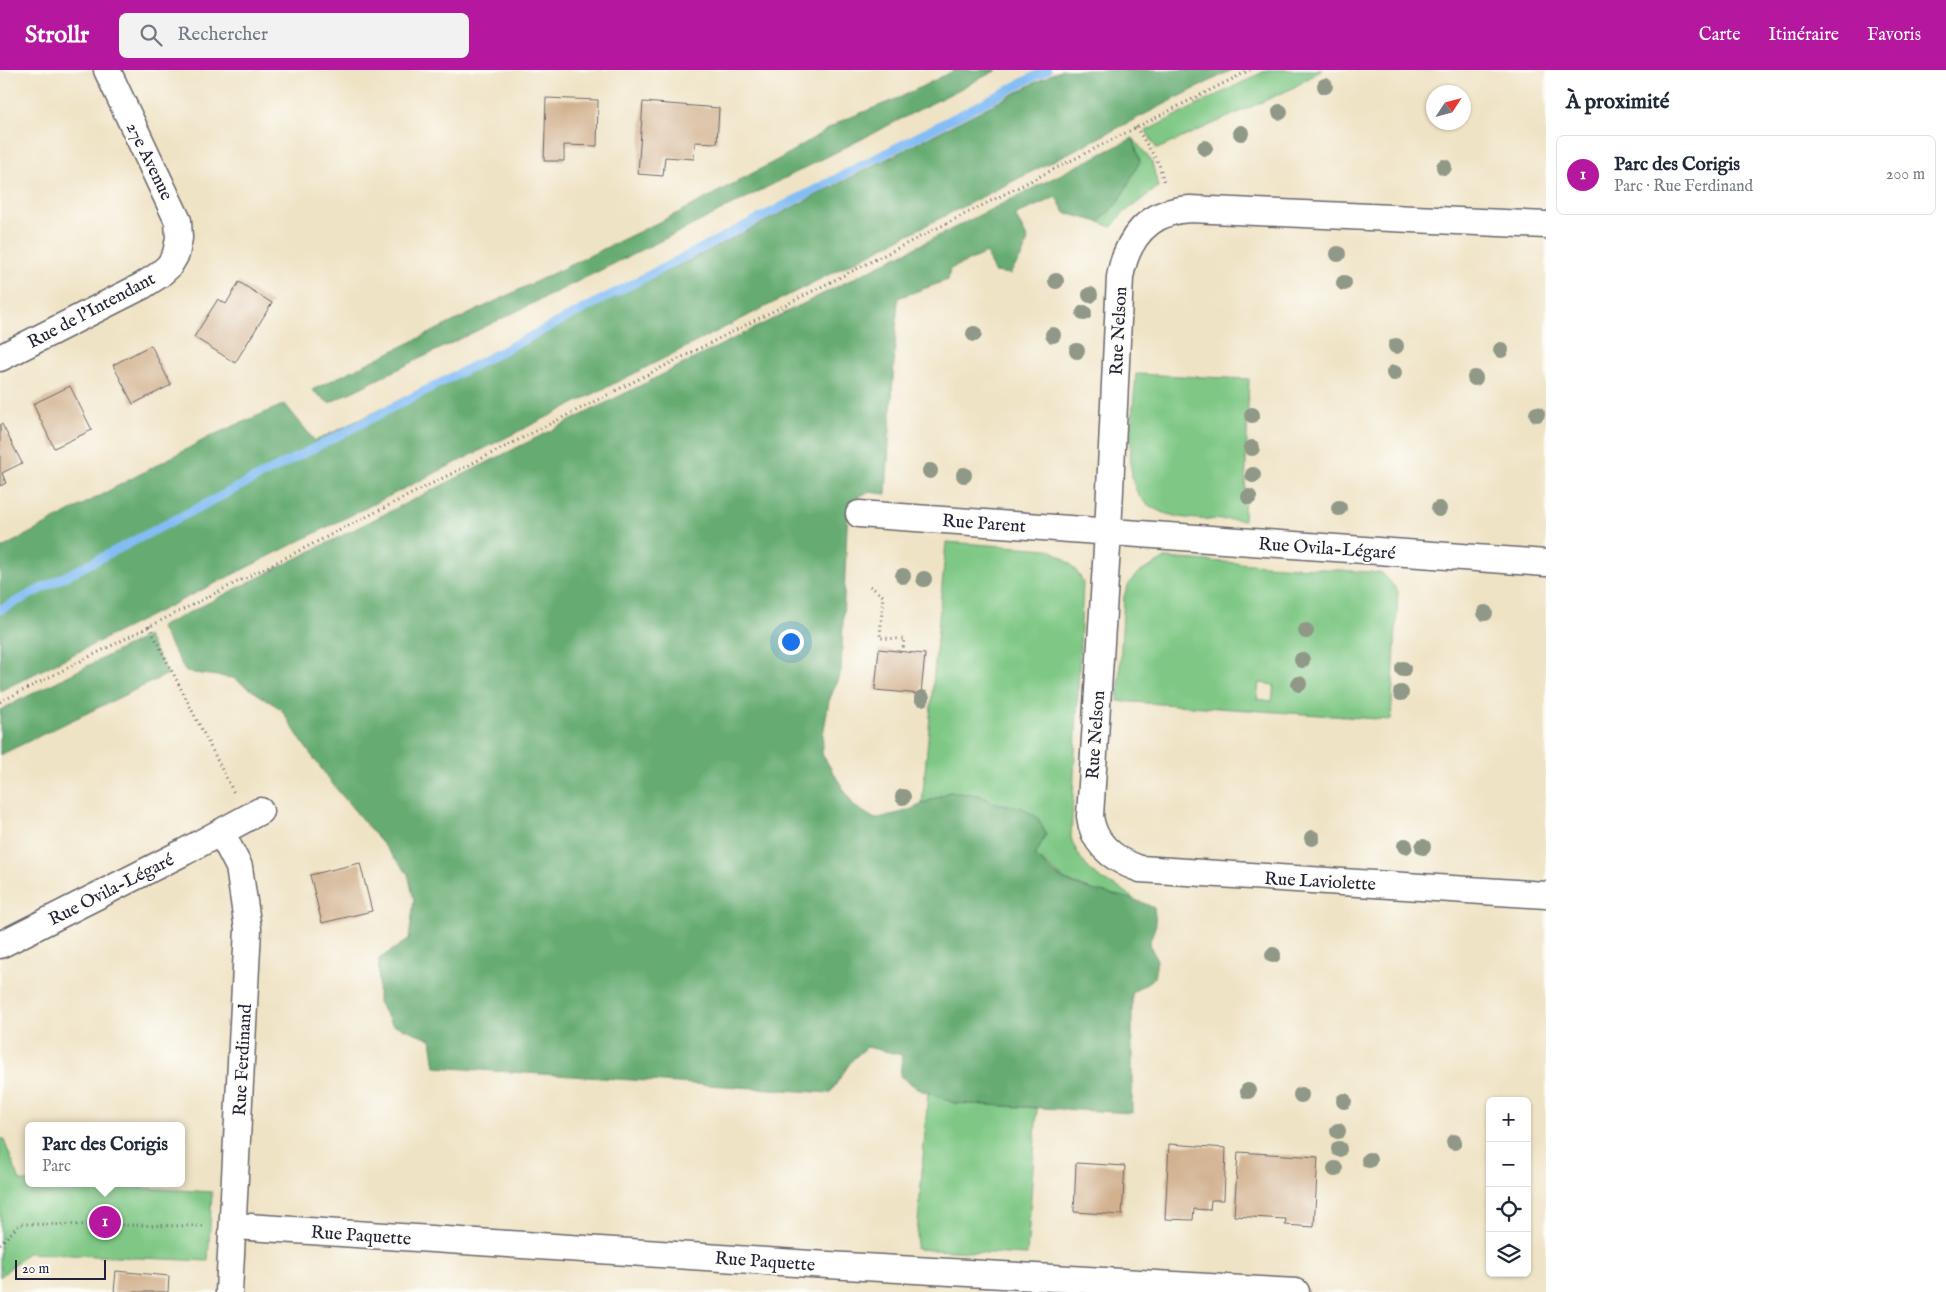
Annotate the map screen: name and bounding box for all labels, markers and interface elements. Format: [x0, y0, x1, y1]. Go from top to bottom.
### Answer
search box [119, 13, 469, 58]
text: Strollr [25, 20, 89, 51]
icon: search [137, 21, 165, 49]
text: Rechercher [177, 23, 268, 47]
text: Carte [1699, 24, 1741, 47]
text: Itinéraire [1769, 24, 1839, 47]
text: Favoris [1867, 24, 1921, 47]
north arrow [1426, 85, 1471, 130]
text: À proximité [1566, 89, 1669, 116]
street label: 27e Avenue [120, 119, 177, 204]
text: Parc des Corigis [1614, 153, 1740, 177]
text: 1 [1580, 165, 1586, 185]
text: 200 m [1886, 165, 1925, 185]
text: Parc · Rue Ferdinand [1614, 177, 1753, 197]
street label: Rue de l'Intendant [24, 268, 159, 355]
street label: Rue Nelson [1106, 286, 1133, 376]
street label: Rue Parent [941, 510, 1026, 539]
street label: Rue Ovila-Légaré [1257, 533, 1396, 566]
your location [778, 629, 804, 655]
street label: Rue Nelson [1082, 690, 1111, 780]
street label: Rue Ovila-Légaré [45, 849, 178, 932]
street label: Rue Laviolette [1264, 868, 1376, 897]
street label: Rue Ferdinand [229, 1003, 258, 1117]
map controls [1486, 1097, 1531, 1277]
button: + [1486, 1097, 1531, 1142]
popup [25, 1122, 185, 1187]
text: Parc des Corigis [42, 1133, 168, 1157]
button: − [1486, 1142, 1531, 1187]
text: Parc [42, 1157, 71, 1177]
button: locate [1486, 1187, 1531, 1232]
pin: 1 [89, 1203, 121, 1241]
street label: Rue Paquette [310, 1222, 412, 1251]
button: layers [1486, 1232, 1531, 1277]
street label: Rue Paquette [714, 1248, 816, 1277]
scale bar [15, 1257, 106, 1280]
text: 20 m [22, 1260, 49, 1278]

